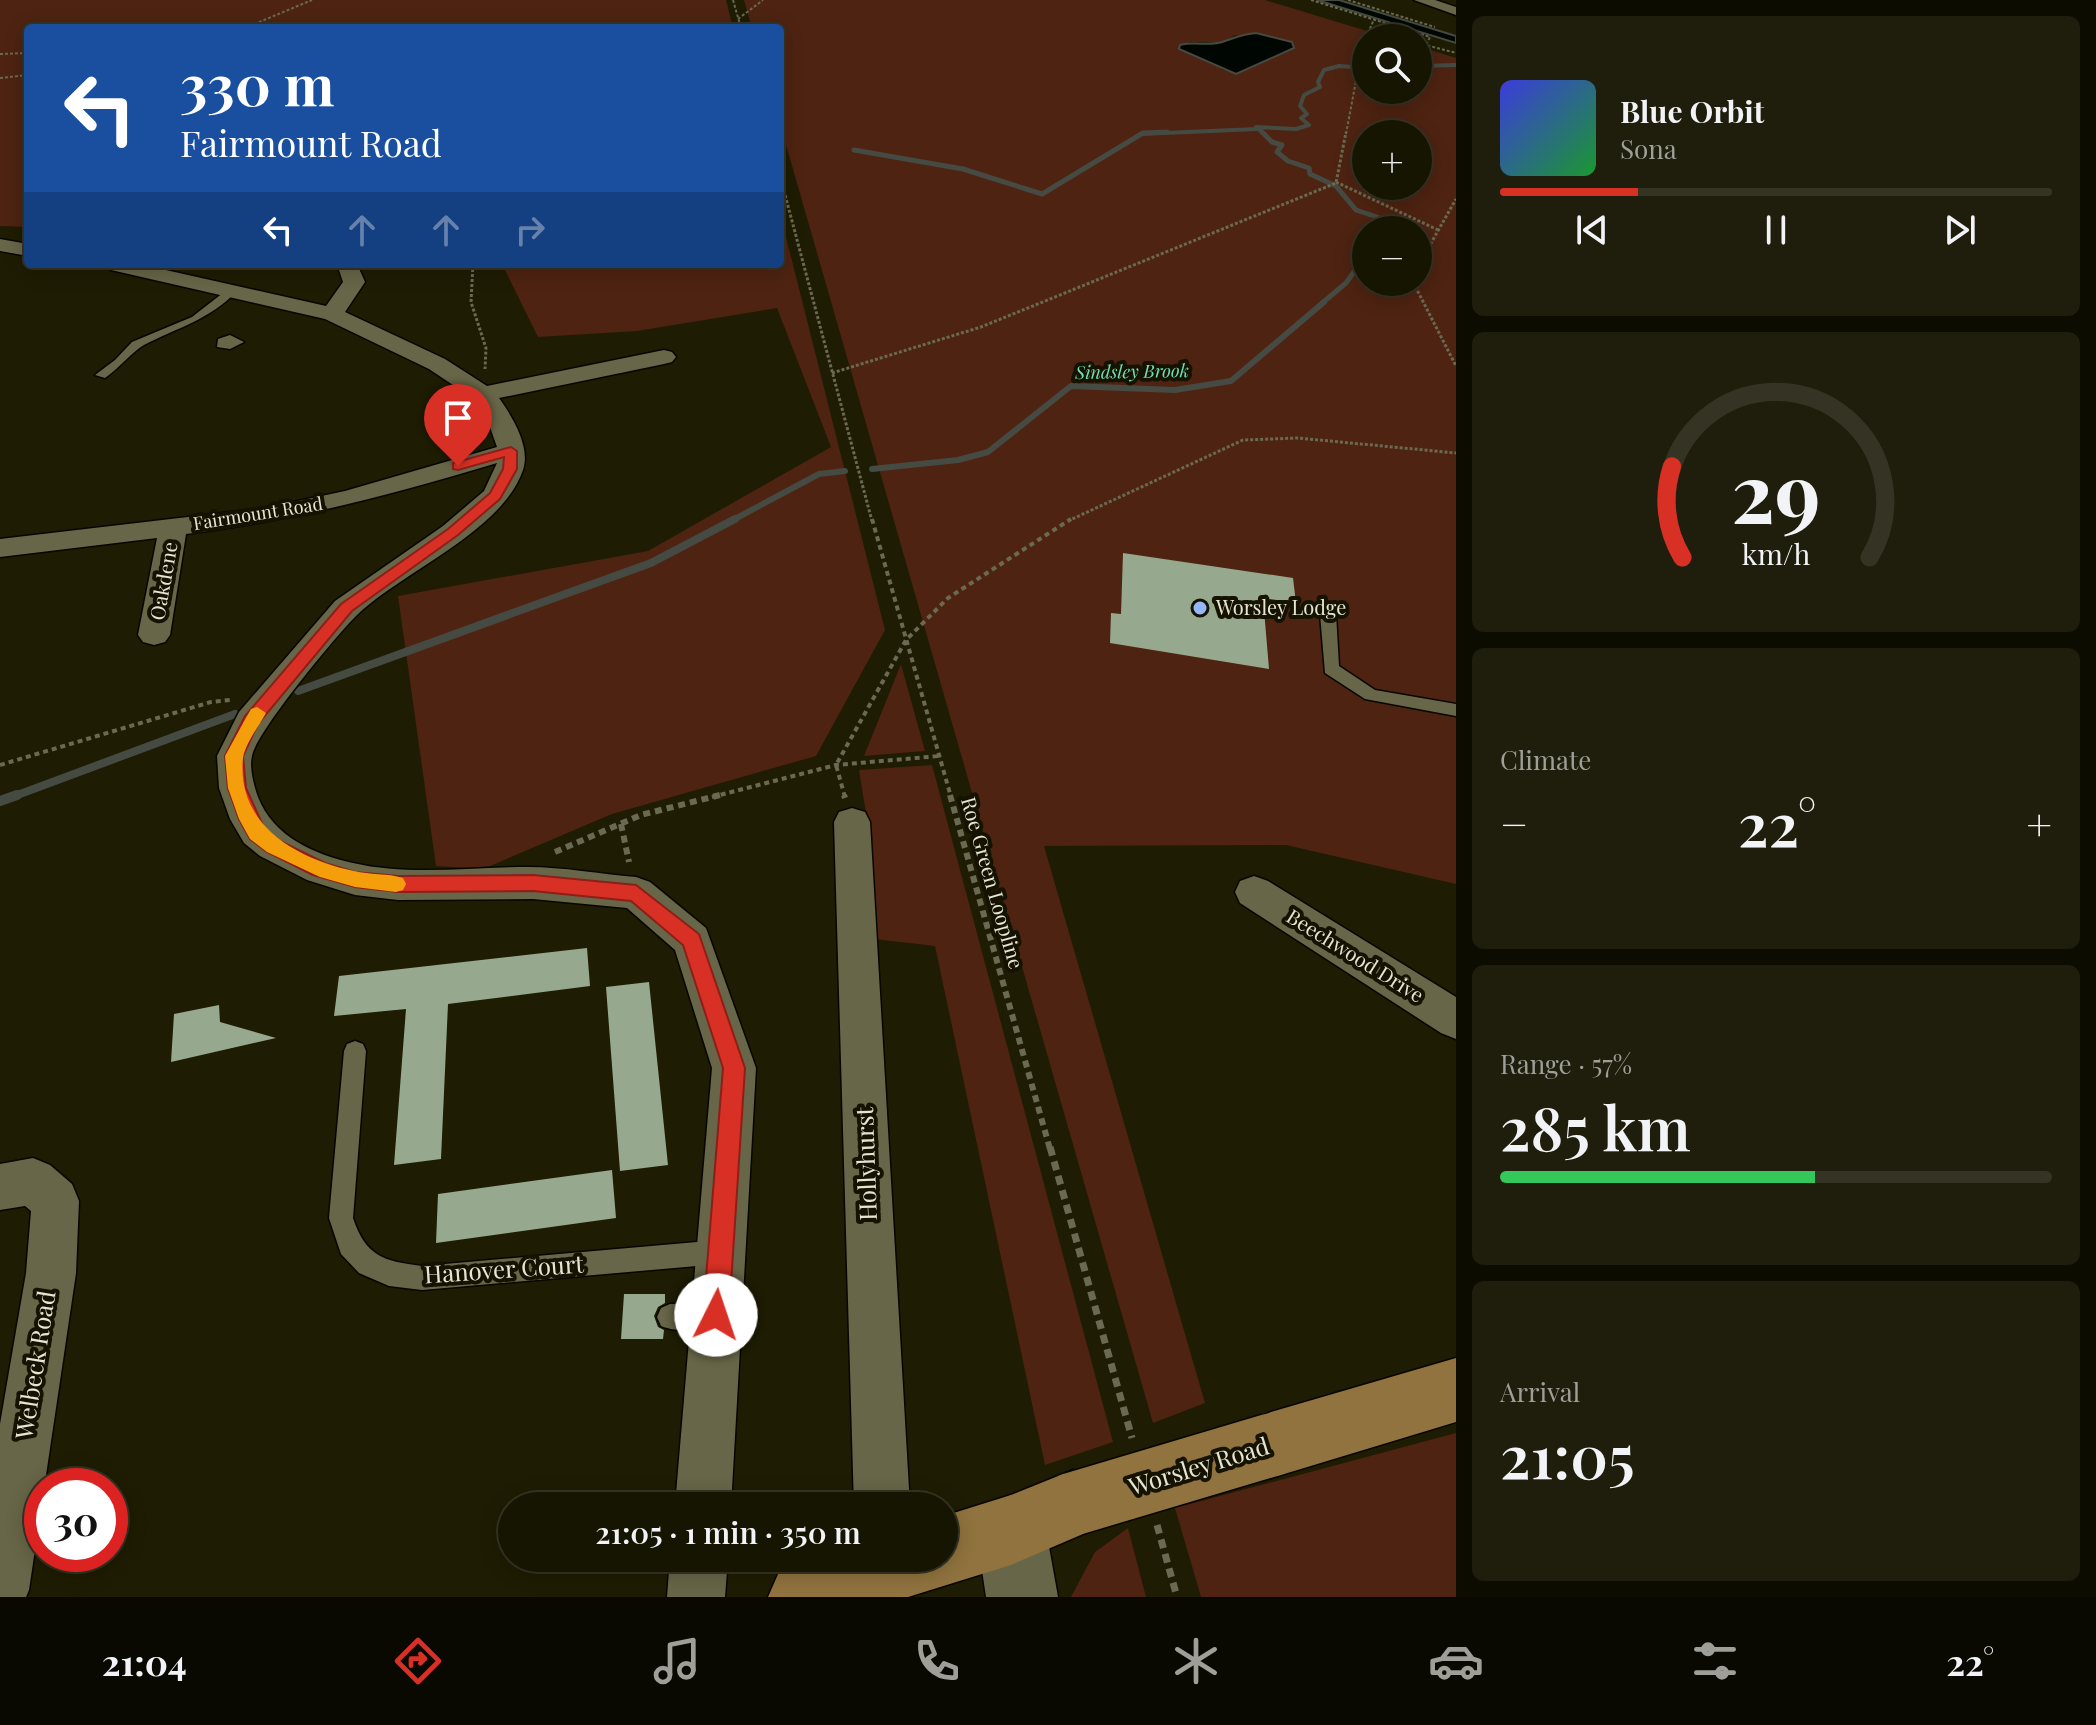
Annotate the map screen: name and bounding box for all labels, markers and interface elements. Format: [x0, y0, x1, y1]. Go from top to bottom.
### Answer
map controls [1352, 24, 1432, 296]
button: search [1352, 24, 1432, 104]
text: 330 m [180, 46, 335, 121]
icon: left [48, 56, 152, 160]
text: Blue Orbit [1620, 91, 1764, 131]
text: Fairmount Road [180, 118, 442, 166]
button: + [1352, 120, 1432, 200]
text: Sona [1620, 131, 1677, 166]
icon: left [256, 208, 300, 252]
icon: ahead [340, 208, 384, 252]
icon: ahead [424, 208, 468, 252]
icon: right [508, 208, 552, 252]
icon: previous [1570, 208, 1614, 252]
icon: pause [1754, 208, 1798, 252]
icon: next [1938, 208, 1982, 252]
button: − [1352, 216, 1432, 296]
water label: Sindsley Brook [1074, 358, 1189, 384]
pin [424, 384, 492, 466]
icon: arrive [436, 396, 480, 440]
text: 29 [1731, 434, 1821, 545]
street label: Fairmount Road [191, 491, 325, 535]
text: km/h [1742, 534, 1810, 572]
street label: Oakdene [142, 539, 183, 622]
place label: Worsley Lodge [1215, 593, 1346, 620]
marker: Worsley Lodge [1191, 599, 1209, 617]
text: Climate [1500, 742, 1591, 777]
text: 22° [1738, 782, 1817, 862]
street label: Roe Green Loopline [956, 793, 1031, 972]
text: − [1500, 793, 1528, 852]
text: + [2026, 793, 2052, 852]
street label: Beechwood Drive [1282, 902, 1429, 1008]
text: Range · 57% [1500, 1046, 1632, 1081]
text: 285 km [1500, 1086, 1691, 1166]
street label: Hollyhurst [847, 1106, 883, 1222]
street label: Hanover Court [423, 1246, 585, 1290]
position arrow [674, 1273, 758, 1357]
street label: Welbeck Road [6, 1288, 62, 1442]
text: Arrival [1500, 1374, 1580, 1409]
text: 21:05 [1500, 1414, 1635, 1494]
street label: Worsley Road [1123, 1429, 1273, 1502]
speed limit sign: 30 [24, 1468, 128, 1572]
text: 21:05 · 1 min · 350 m [595, 1512, 861, 1552]
icon: directions [390, 1633, 446, 1689]
icon: music [649, 1633, 705, 1689]
icon: phone [909, 1633, 965, 1689]
icon: climate [1168, 1633, 1224, 1689]
icon: car [1428, 1633, 1484, 1689]
icon: filters [1687, 1633, 1743, 1689]
text: 21:04 [102, 1637, 187, 1685]
text: 22° [1946, 1637, 1994, 1685]

